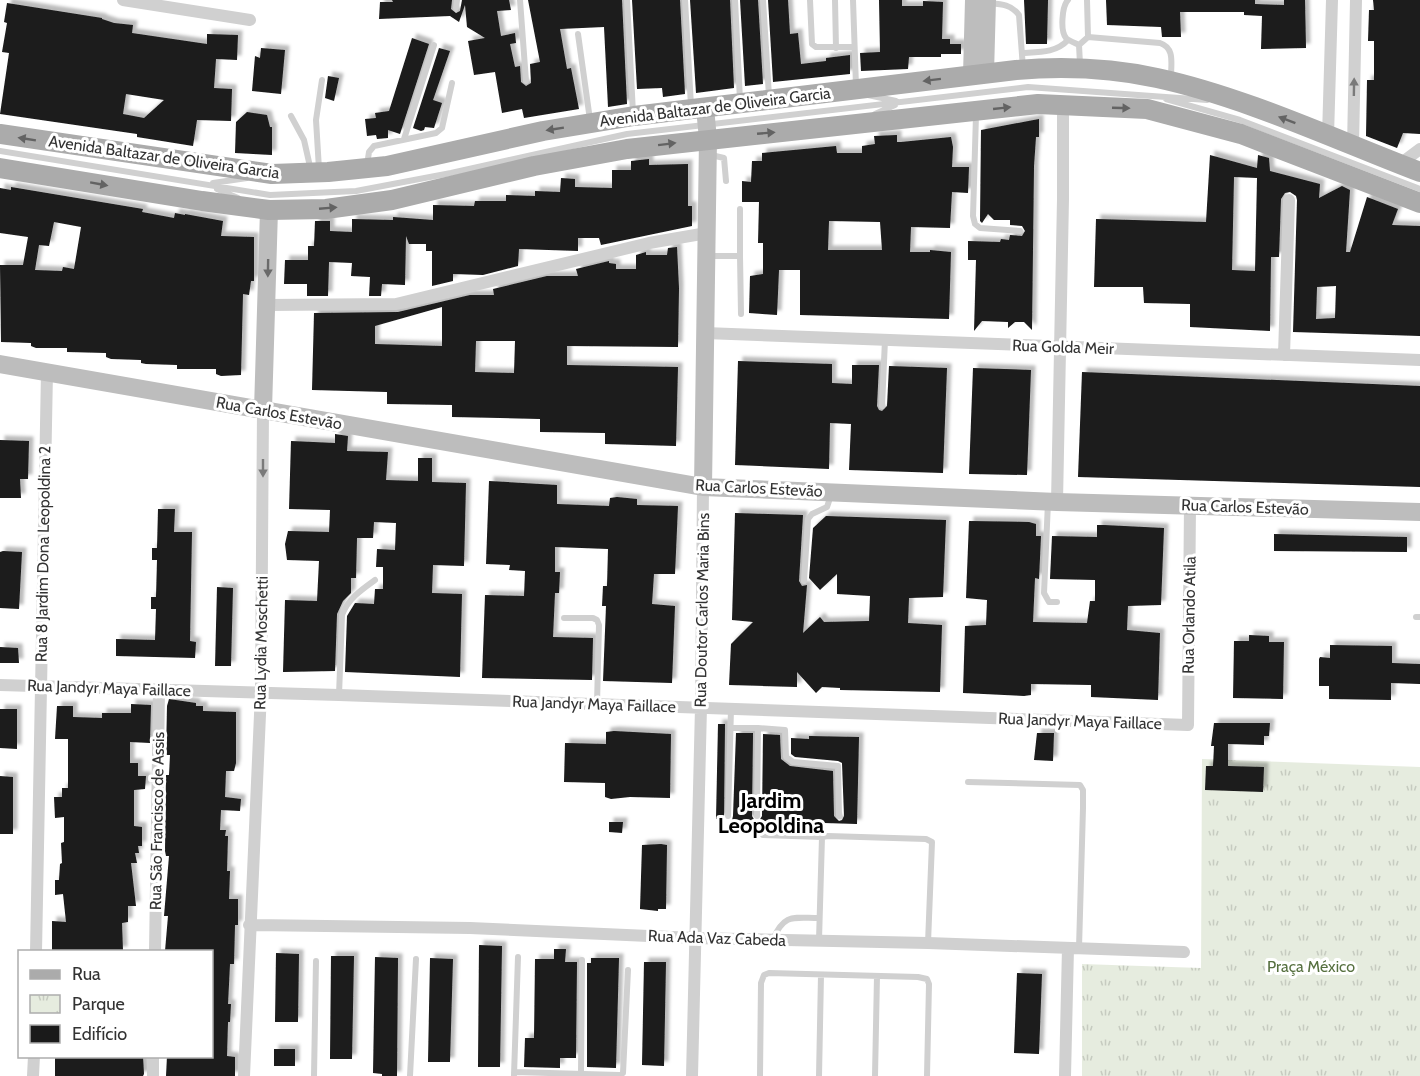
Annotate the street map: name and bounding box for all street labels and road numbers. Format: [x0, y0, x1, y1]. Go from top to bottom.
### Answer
street label: Avenida Baltazar de Oliveira Garcia [598, 83, 832, 131]
street label: Avenida Baltazar de Oliveira Garcia [47, 131, 281, 183]
street label: Rua Golda Meir [1012, 336, 1115, 358]
street label: Rua Carlos Estevão [215, 393, 344, 433]
street label: Rua 8 Jardim Dona Leopoldina 2 [32, 446, 54, 662]
street label: Rua Carlos Estevão [695, 475, 823, 501]
street label: Rua Carlos Estevão [1181, 495, 1309, 519]
street label: Rua Doutor Carlos Maria Bins [691, 512, 713, 707]
street label: Rua Orlando Atila [1178, 556, 1200, 674]
street label: Rua Lydia Moschetti [250, 576, 272, 710]
street label: Rua Jandyr Maya Faillace [27, 676, 191, 700]
street label: Rua Jandyr Maya Faillace [512, 692, 676, 716]
street label: Rua Jandyr Maya Faillace [998, 709, 1162, 733]
street label: Rua São Francisco de Assis [146, 731, 168, 910]
street label: Rua Ada Vaz Cabeda [648, 926, 787, 950]

